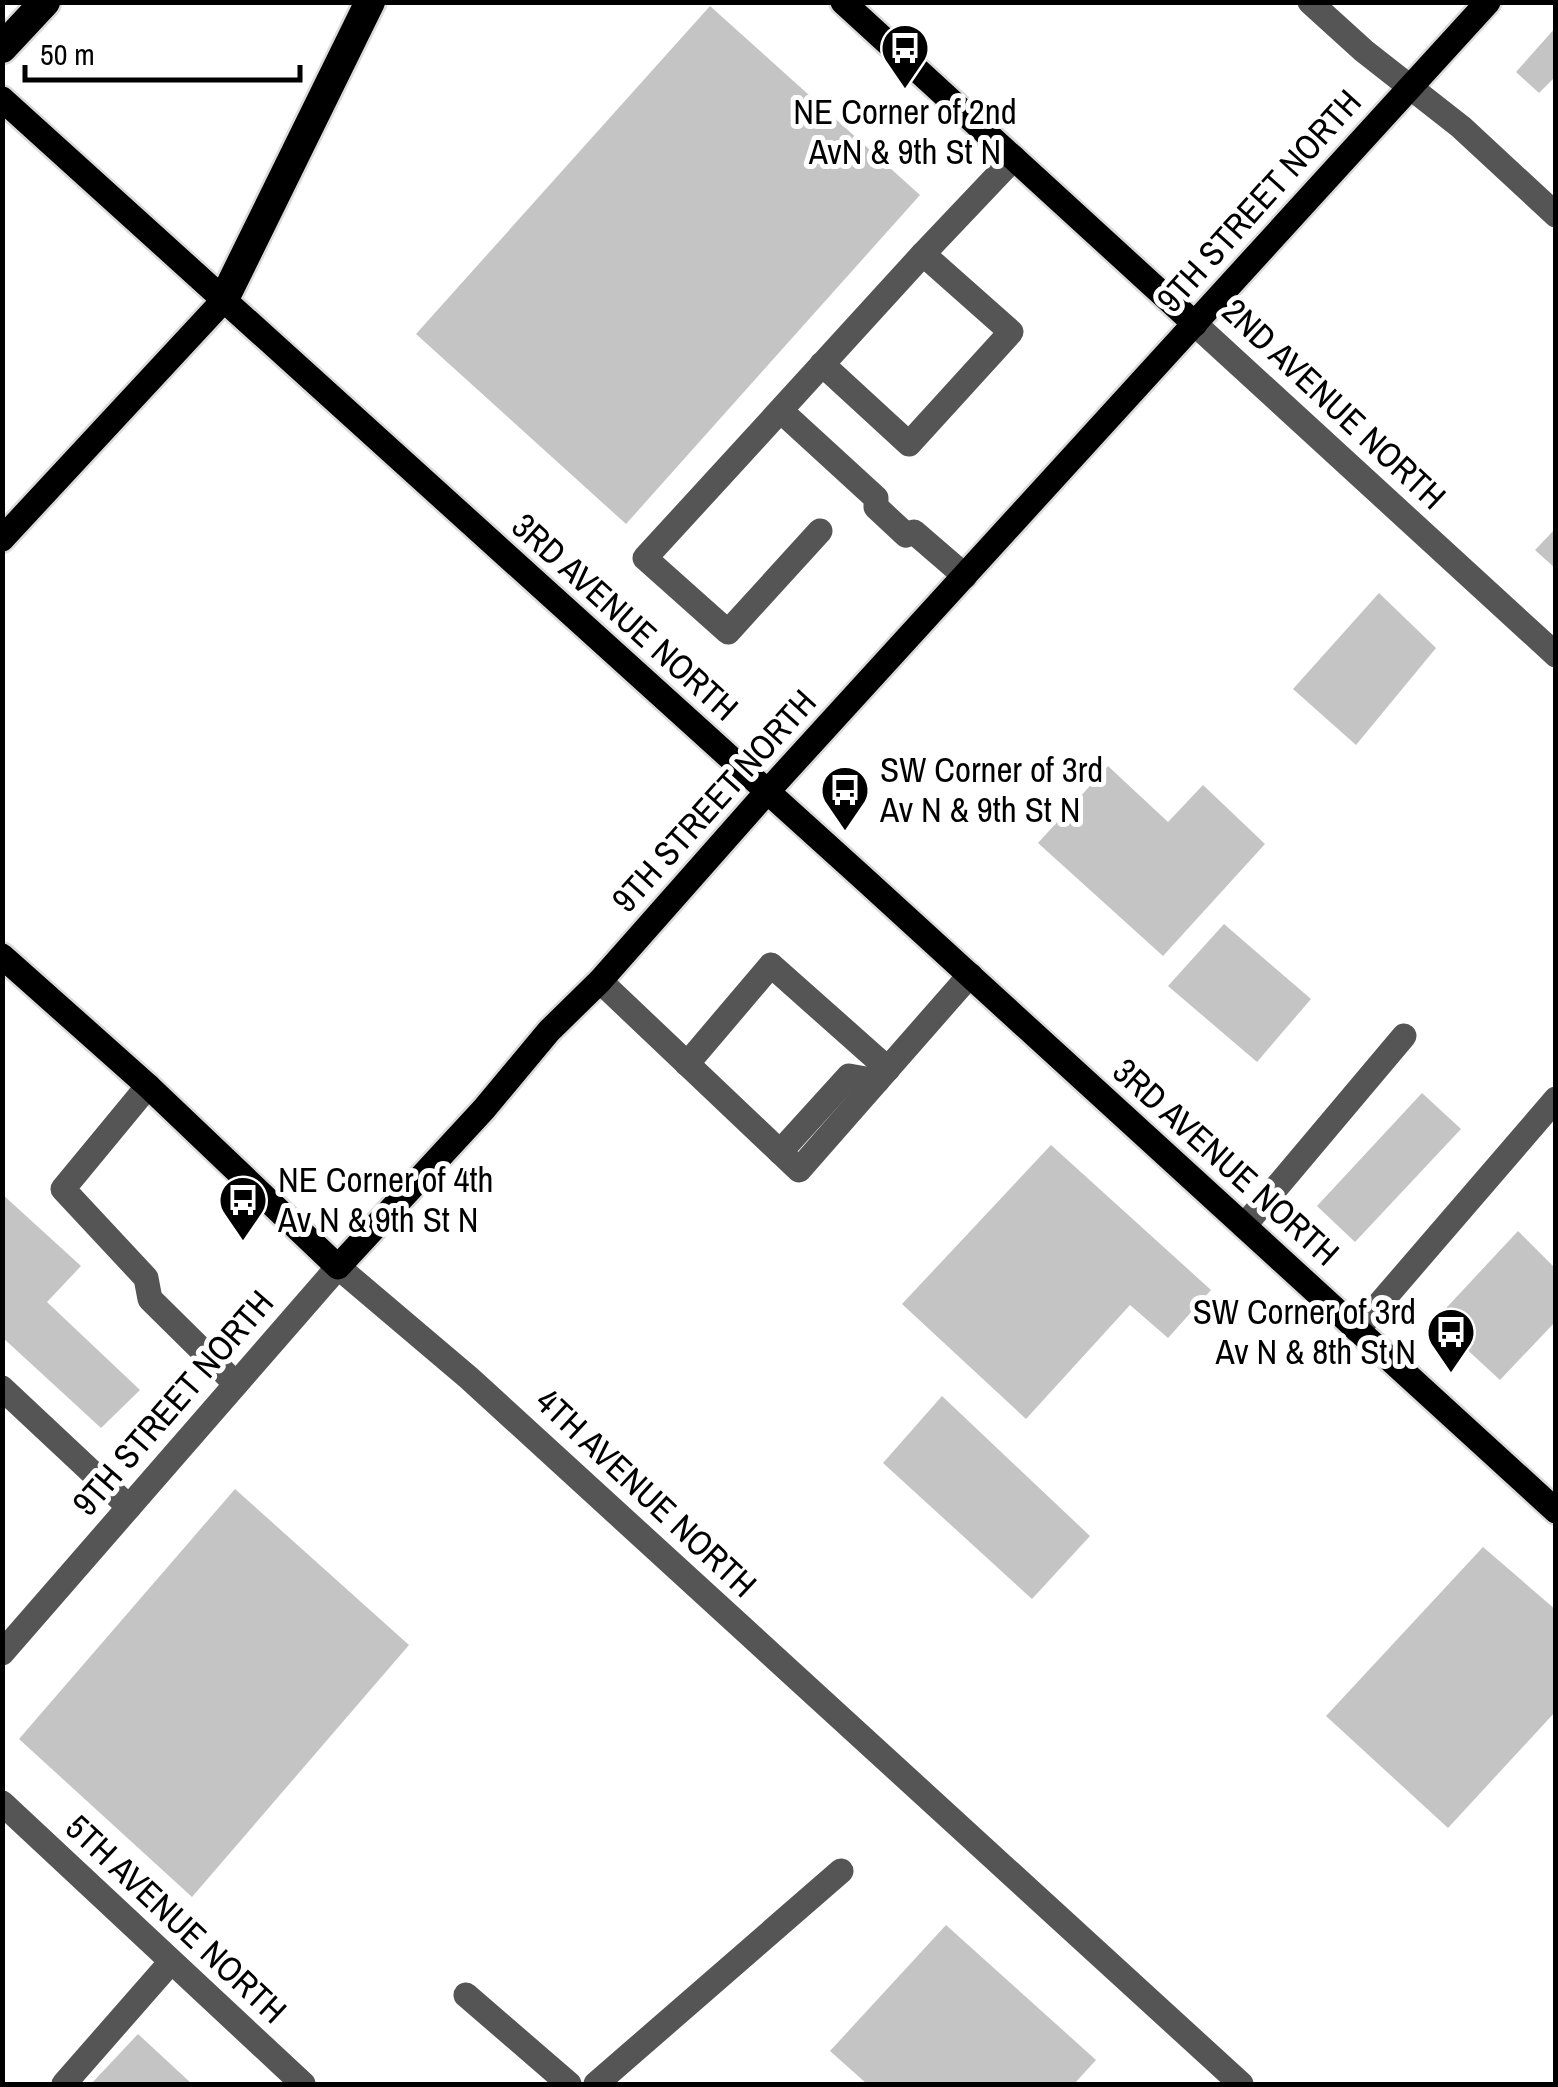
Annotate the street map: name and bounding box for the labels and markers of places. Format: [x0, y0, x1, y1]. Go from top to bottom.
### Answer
bus stop icon: NE Corner of 2nd AvN & 9th St N [879, 22, 931, 90]
place label: NE Corner of 2nd AvN & 9th St N [793, 88, 1017, 175]
place label: SW Corner of 3rd Av N & 9th St N [879, 746, 1103, 833]
bus stop icon: SW Corner of 3rd Av N & 9th St N [819, 764, 871, 832]
place label: NE Corner of 4th Av N & 9th St N [277, 1156, 493, 1243]
bus stop icon: NE Corner of 4th Av N & 9th St N [217, 1174, 269, 1242]
place label: SW Corner of 3rd Av N & 8th St N [1193, 1288, 1416, 1375]
bus stop icon: SW Corner of 3rd Av N & 8th St N [1425, 1306, 1477, 1374]

